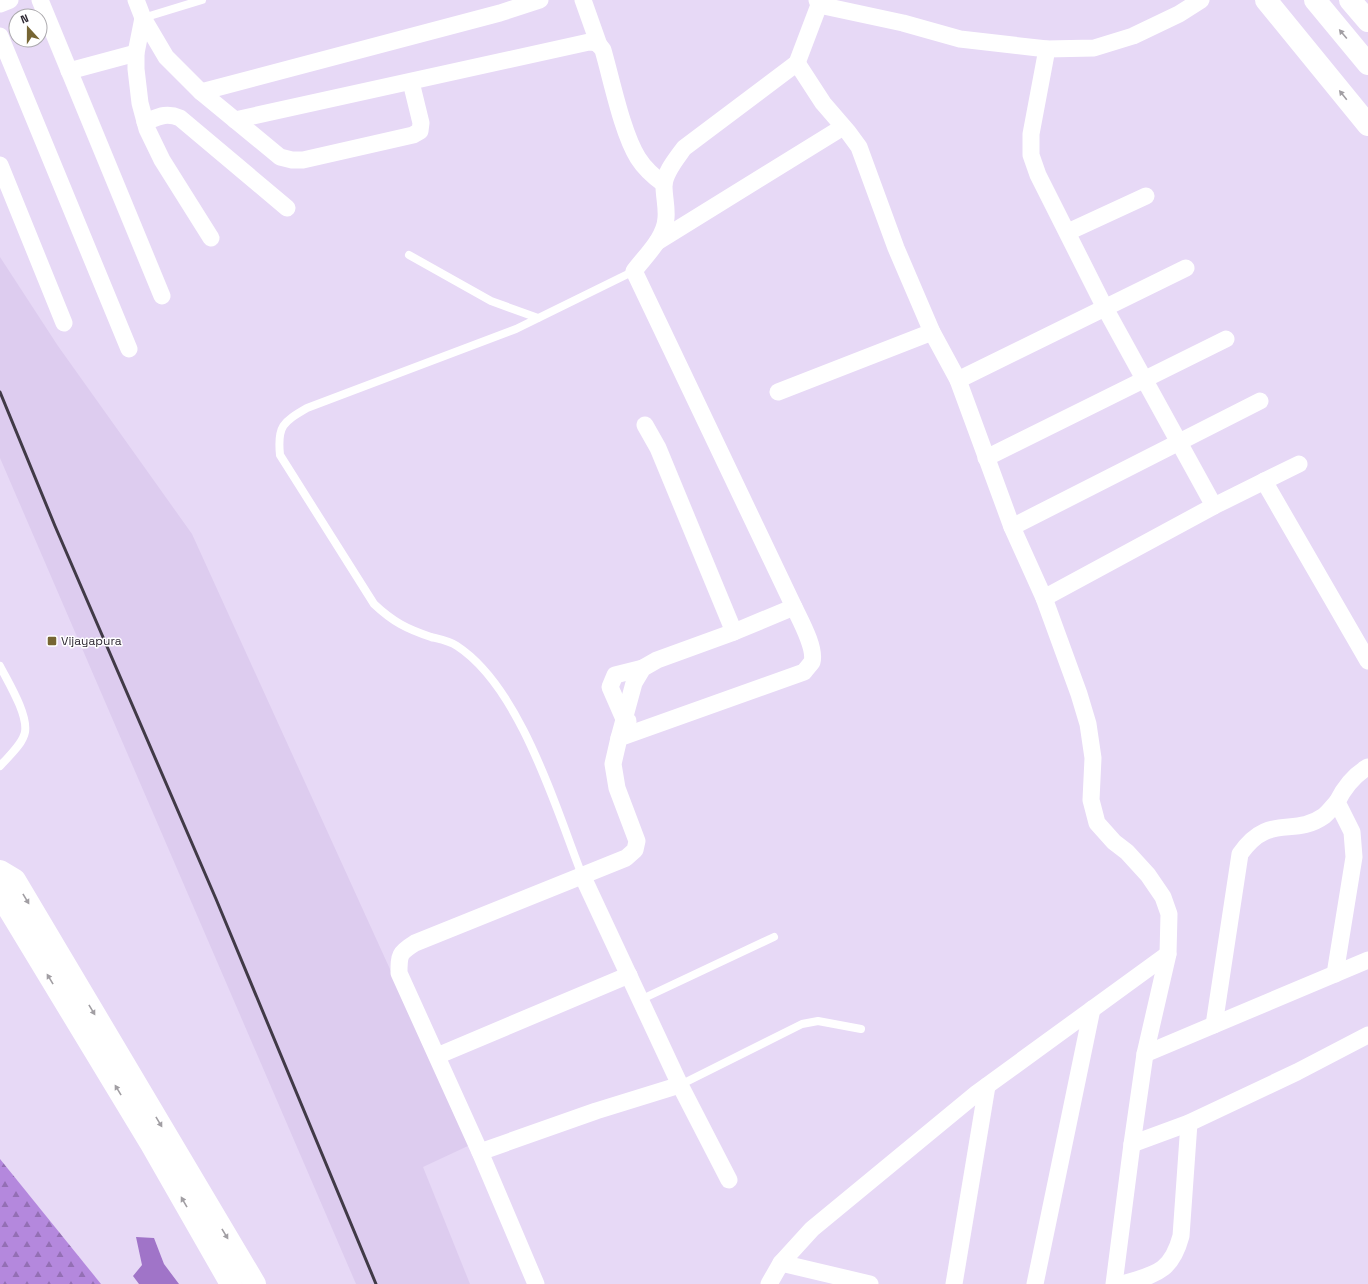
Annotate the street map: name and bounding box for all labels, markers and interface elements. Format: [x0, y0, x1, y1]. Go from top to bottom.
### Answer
north arrow [8, 8, 48, 48]
text: N [18, 11, 30, 27]
one-way arrow [1339, 28, 1348, 39]
one-way arrow [1339, 89, 1348, 100]
place label: Vijayapura [61, 633, 122, 649]
marker: Vijayapura [46, 635, 58, 647]
one-way arrow [22, 893, 29, 905]
one-way arrow [47, 973, 54, 985]
one-way arrow [89, 1004, 96, 1016]
one-way arrow [114, 1085, 122, 1095]
one-way arrow [155, 1117, 163, 1127]
one-way arrow [181, 1196, 187, 1208]
one-way arrow [222, 1228, 229, 1240]

